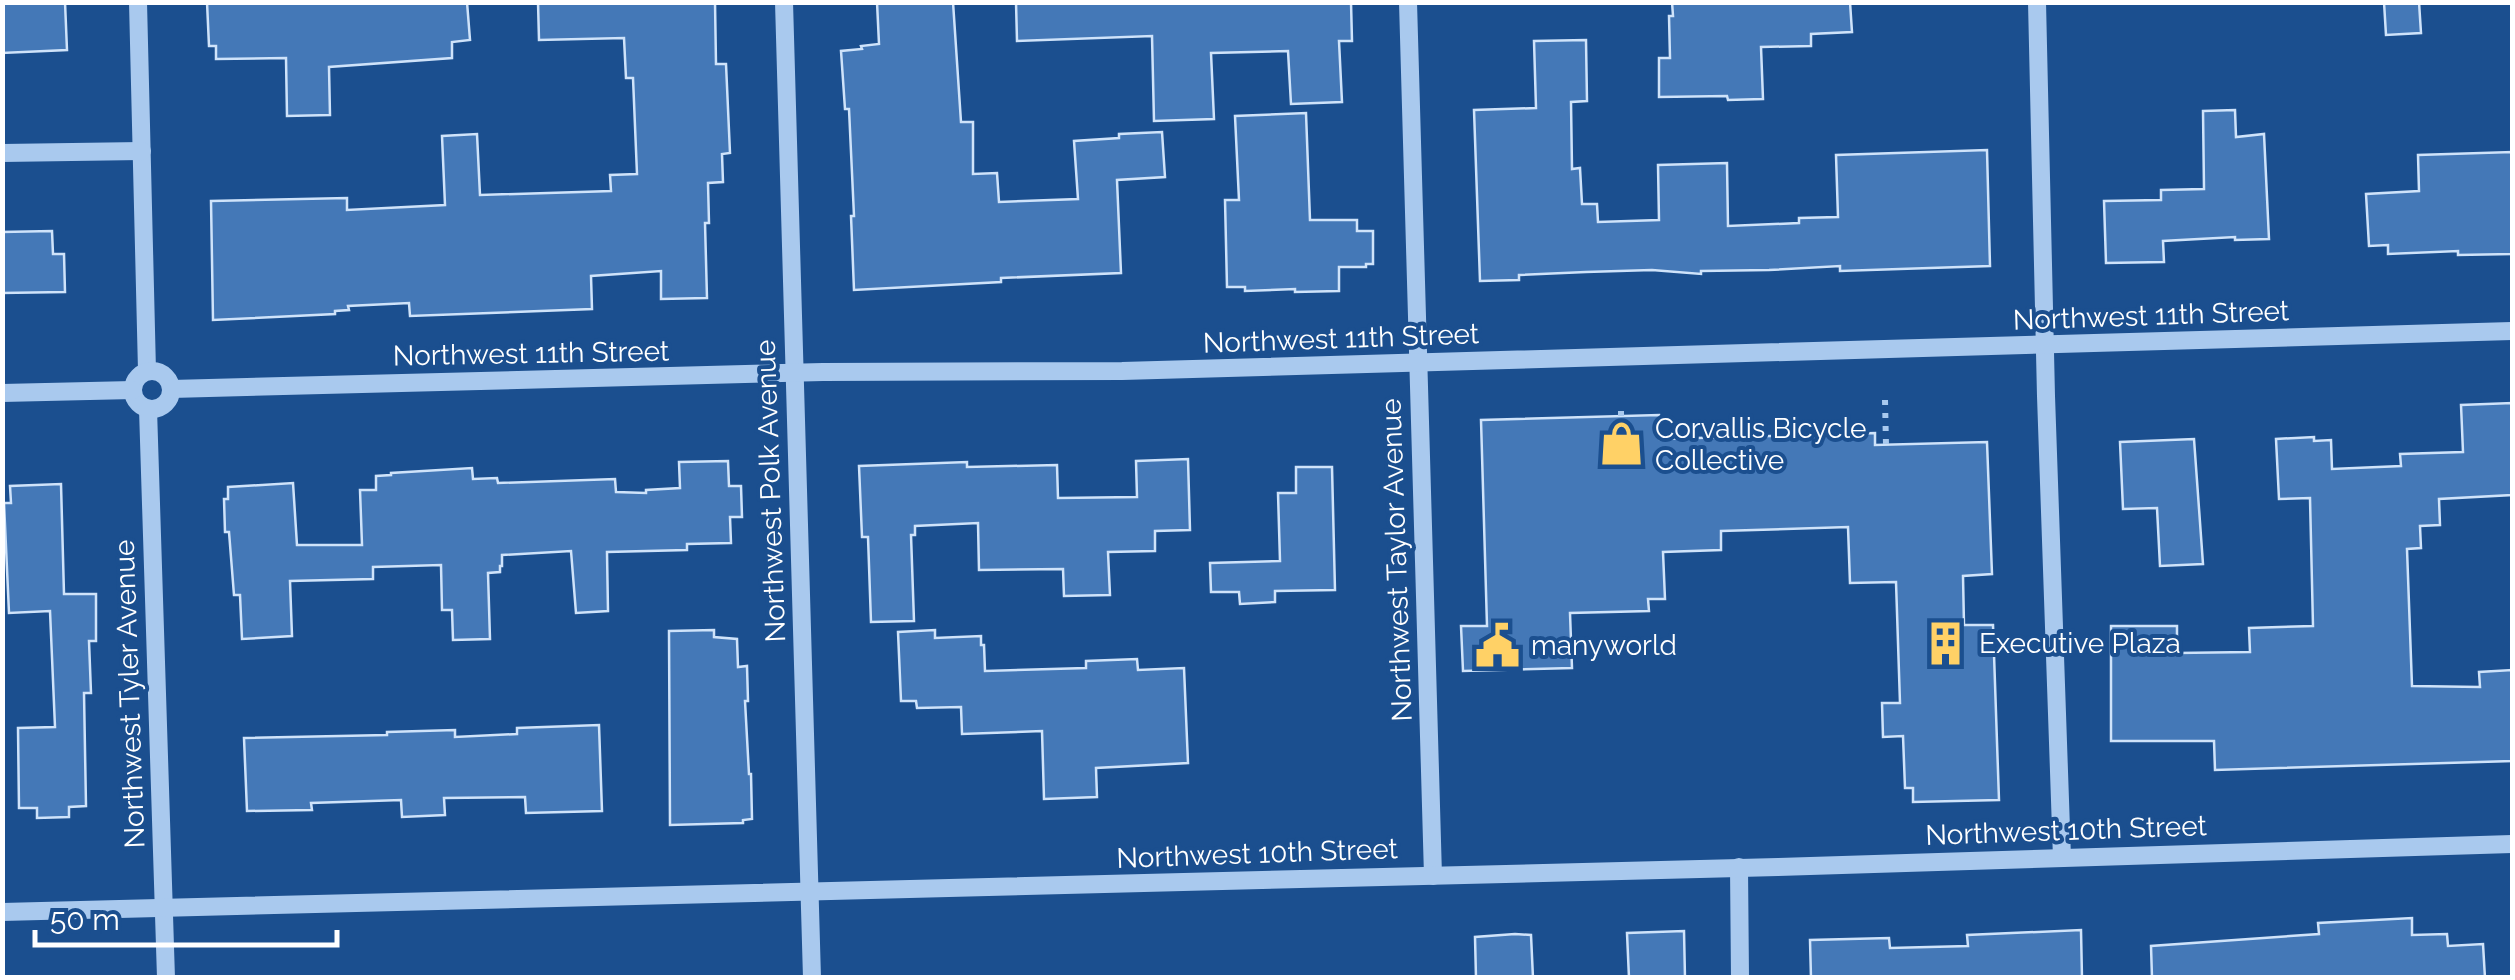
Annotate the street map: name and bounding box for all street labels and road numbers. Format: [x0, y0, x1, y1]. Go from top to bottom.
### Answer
street label: Northwest 11th Street [2012, 294, 2290, 337]
street label: Northwest 11th Street [1202, 317, 1480, 360]
street label: Northwest 11th Street [393, 335, 670, 372]
street label: Northwest Polk Avenue [749, 339, 792, 643]
street label: Northwest Taylor Avenue [1374, 398, 1419, 722]
street label: Northwest Tyler Avenue [108, 539, 151, 849]
street label: Northwest 10th Street [1925, 809, 2208, 852]
street label: Northwest 10th Street [1116, 832, 1399, 875]

